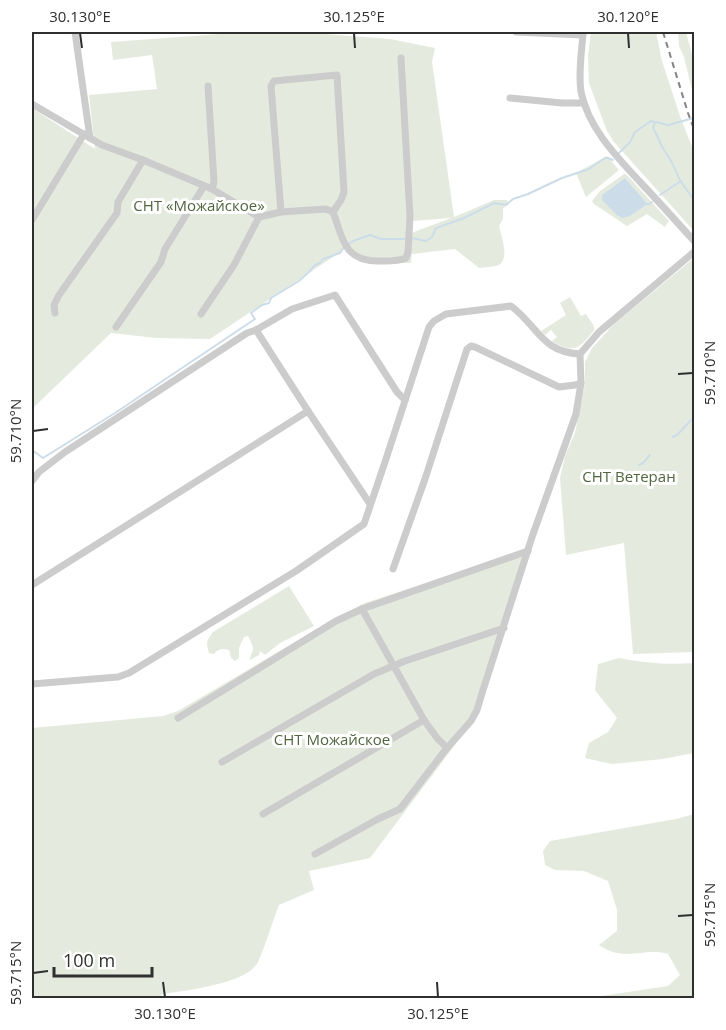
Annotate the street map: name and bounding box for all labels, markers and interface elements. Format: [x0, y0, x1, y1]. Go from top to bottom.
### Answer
text: 30.130°E [49, 6, 111, 26]
text: 30.125°E [323, 6, 385, 26]
text: 30.120°E [597, 6, 659, 26]
park label: СНТ «Можайское» [133, 195, 265, 215]
text: 59.710°N [699, 341, 719, 405]
text: 59.710°N [5, 399, 25, 463]
park label: СНТ Ветеран [582, 466, 676, 486]
park label: СНТ Можайское [274, 729, 390, 749]
text: 59.715°N [699, 883, 719, 947]
scale bar [54, 940, 152, 978]
text: 59.715°N [5, 941, 25, 1005]
text: 100 m [63, 948, 115, 972]
text: 30.130°E [134, 1003, 196, 1023]
text: 30.125°E [407, 1003, 469, 1023]

